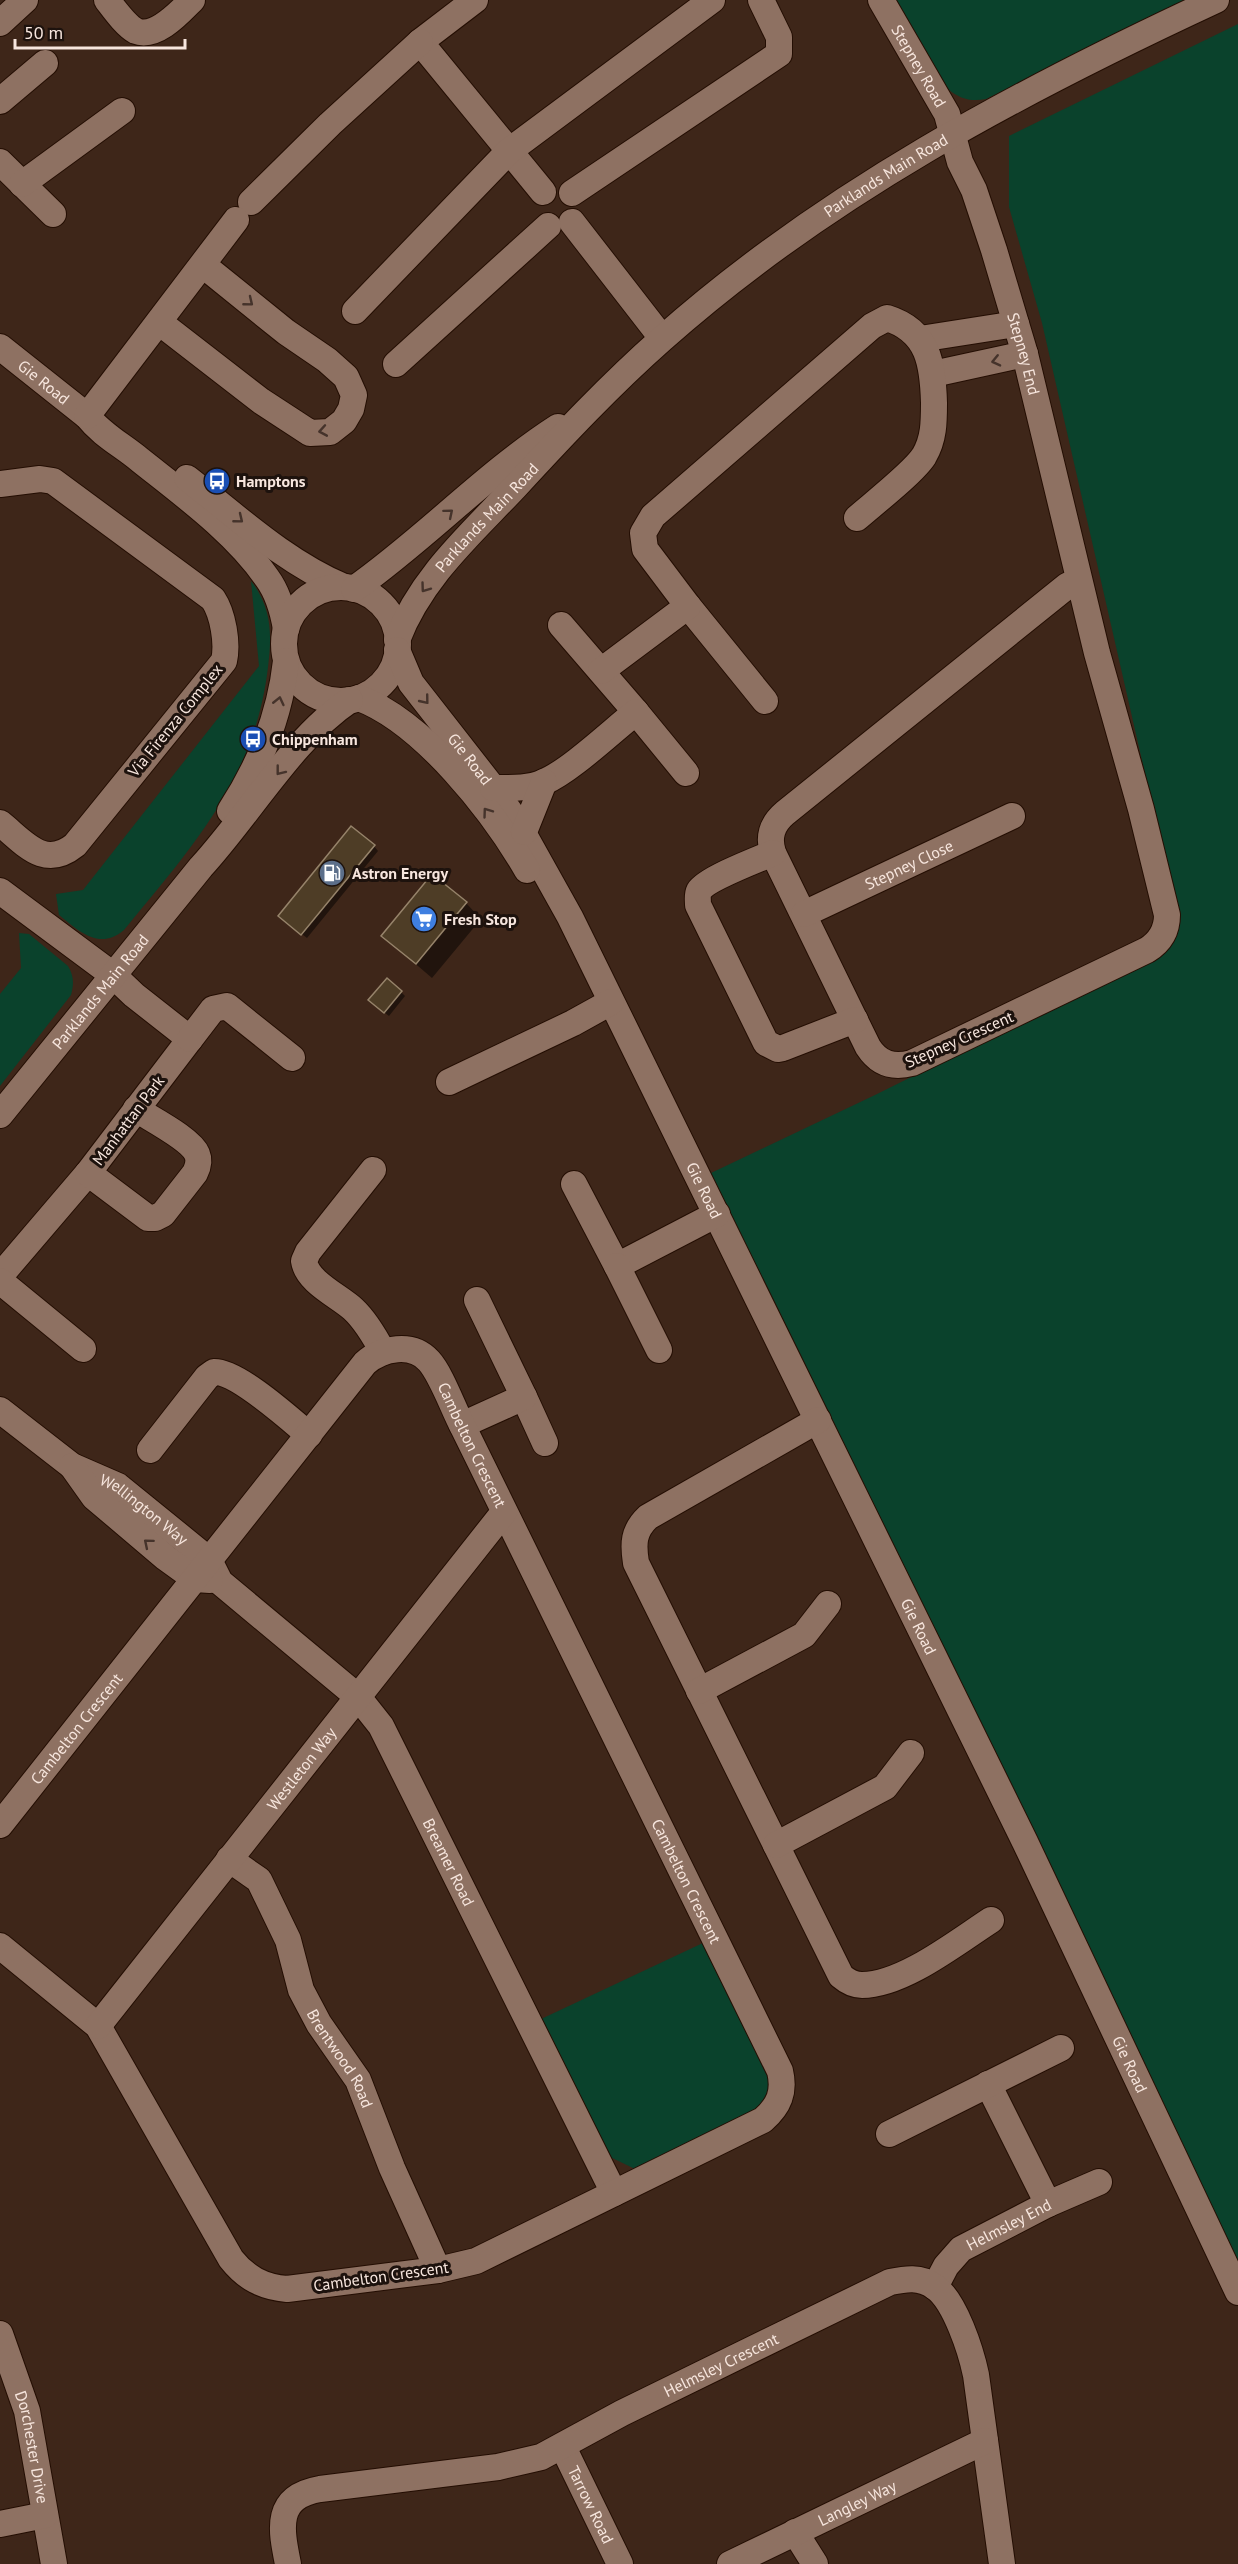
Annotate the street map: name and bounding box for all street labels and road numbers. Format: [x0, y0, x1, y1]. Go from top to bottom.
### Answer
street label: Stepney Road [887, 21, 951, 111]
street label: Parklands Main Road [820, 129, 951, 221]
street label: Stepney End [1003, 310, 1044, 397]
street label: Gie Road [14, 355, 74, 408]
street label: Parklands Main Road [431, 459, 542, 576]
street label: Via Firenza Complex [123, 660, 227, 781]
street label: Gie Road [444, 729, 497, 789]
street label: Stepney Close [861, 835, 956, 894]
street label: Parklands Main Road [48, 930, 153, 1053]
street label: Stepney Crescent [902, 1006, 1017, 1072]
street label: Manhattan Park [88, 1071, 168, 1169]
street label: Gie Road [682, 1159, 727, 1222]
street label: Cambelton Crescent [434, 1379, 511, 1511]
street label: Wellington Way [97, 1469, 193, 1549]
street label: Gie Road [897, 1595, 941, 1658]
street label: Cambelton Crescent [26, 1668, 127, 1788]
street label: Westleton Way [262, 1723, 341, 1814]
street label: Breamer Road [419, 1815, 479, 1909]
street label: Cambelton Crescent [647, 1815, 726, 1947]
street label: Brentwood Road [303, 2005, 378, 2110]
street label: Gie Road [1108, 2032, 1152, 2096]
street label: Helmsley End [963, 2194, 1054, 2255]
street label: Cambelton Crescent [312, 2257, 450, 2295]
street label: Helmsley Crescent [660, 2328, 782, 2401]
street label: Dorchester Drive [11, 2388, 53, 2505]
street label: Tarrow Road [564, 2462, 618, 2547]
street label: Langley Way [815, 2475, 900, 2530]

